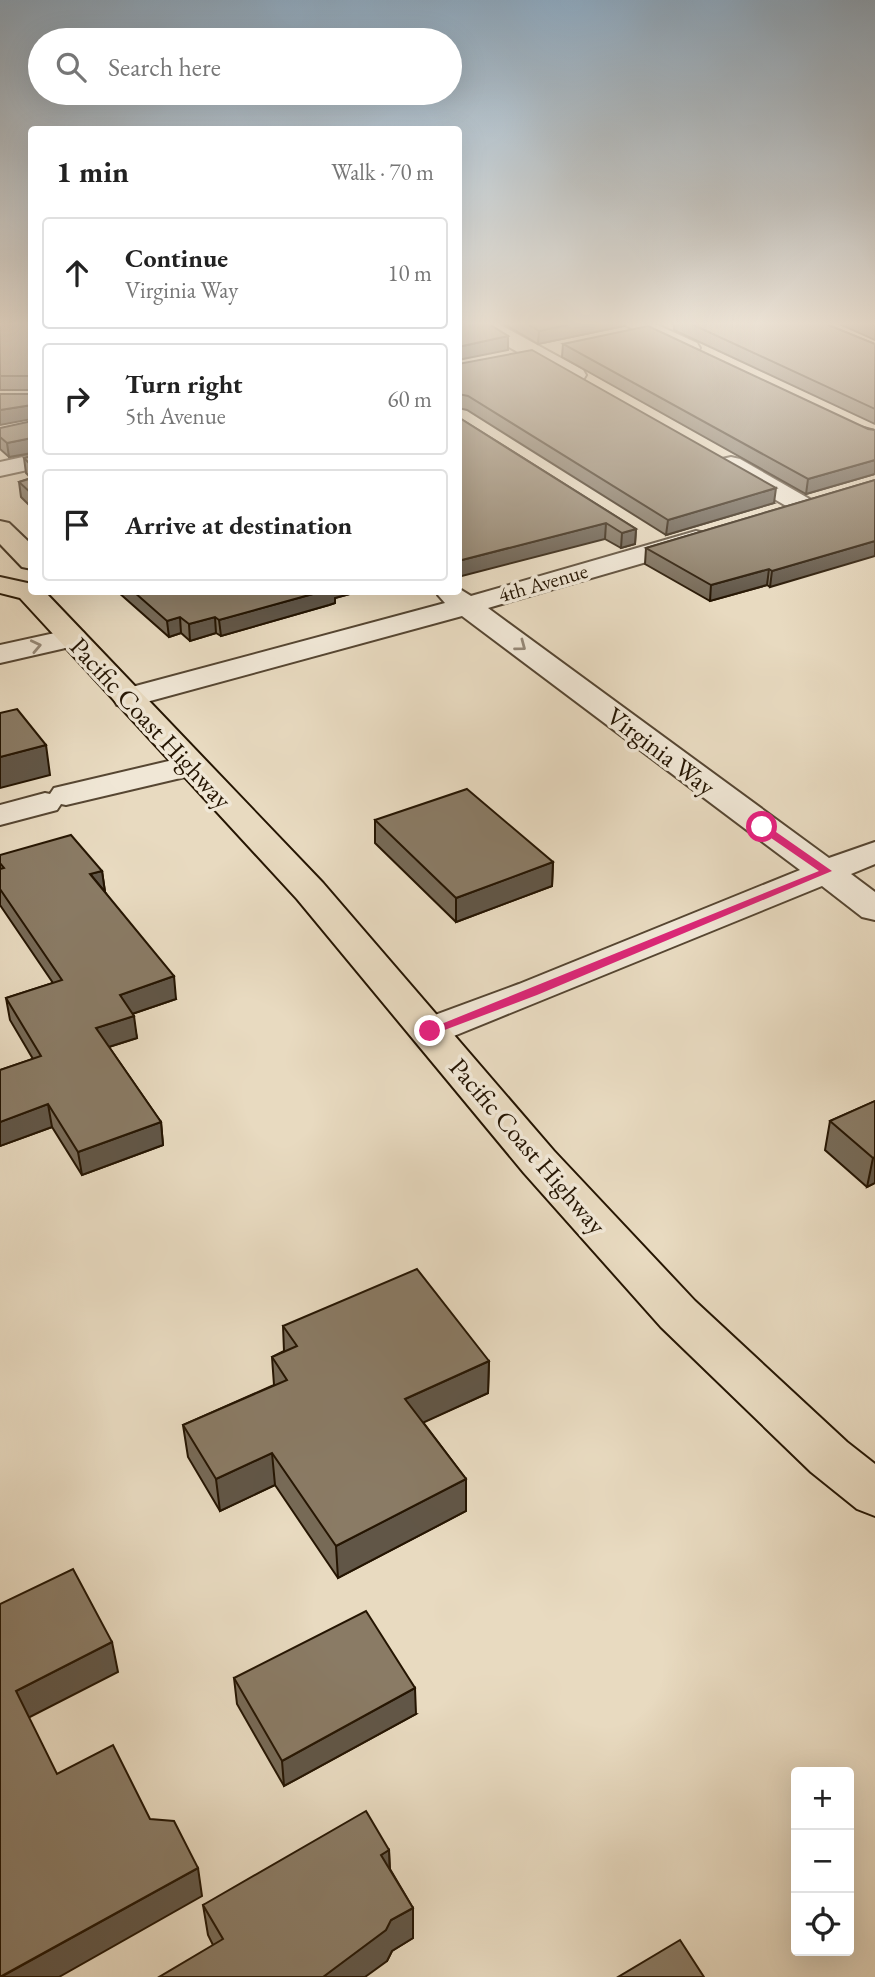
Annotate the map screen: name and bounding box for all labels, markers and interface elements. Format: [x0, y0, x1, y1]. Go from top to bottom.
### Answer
search box [28, 28, 462, 105]
icon: search [52, 48, 90, 86]
text: Search here [108, 50, 221, 84]
text: 1 min [56, 152, 129, 191]
text: Walk · 70 m [331, 157, 434, 187]
text: Continue [125, 241, 228, 275]
icon: ahead [58, 254, 96, 292]
text: 10 m [387, 258, 432, 288]
text: Virginia Way [125, 275, 238, 305]
text: Turn right [125, 367, 243, 401]
icon: right [58, 380, 96, 418]
text: 60 m [387, 384, 432, 414]
text: 5th Avenue [125, 401, 226, 431]
icon: arrive [58, 506, 96, 544]
text: Arrive at destination [125, 508, 352, 542]
street label: 4th Avenue [495, 557, 591, 608]
street label: Pacific Coast Highway [63, 630, 240, 817]
one-way arrow [513, 638, 526, 651]
one-way arrow [30, 640, 42, 655]
street label: Virginia Way [600, 699, 723, 803]
route start [746, 811, 777, 842]
route end [414, 1015, 445, 1046]
street label: Pacific Coast Highway [442, 1051, 614, 1242]
map controls [791, 1767, 854, 1956]
button: + [791, 1767, 854, 1830]
button: − [791, 1830, 854, 1893]
button: locate [791, 1893, 854, 1956]

